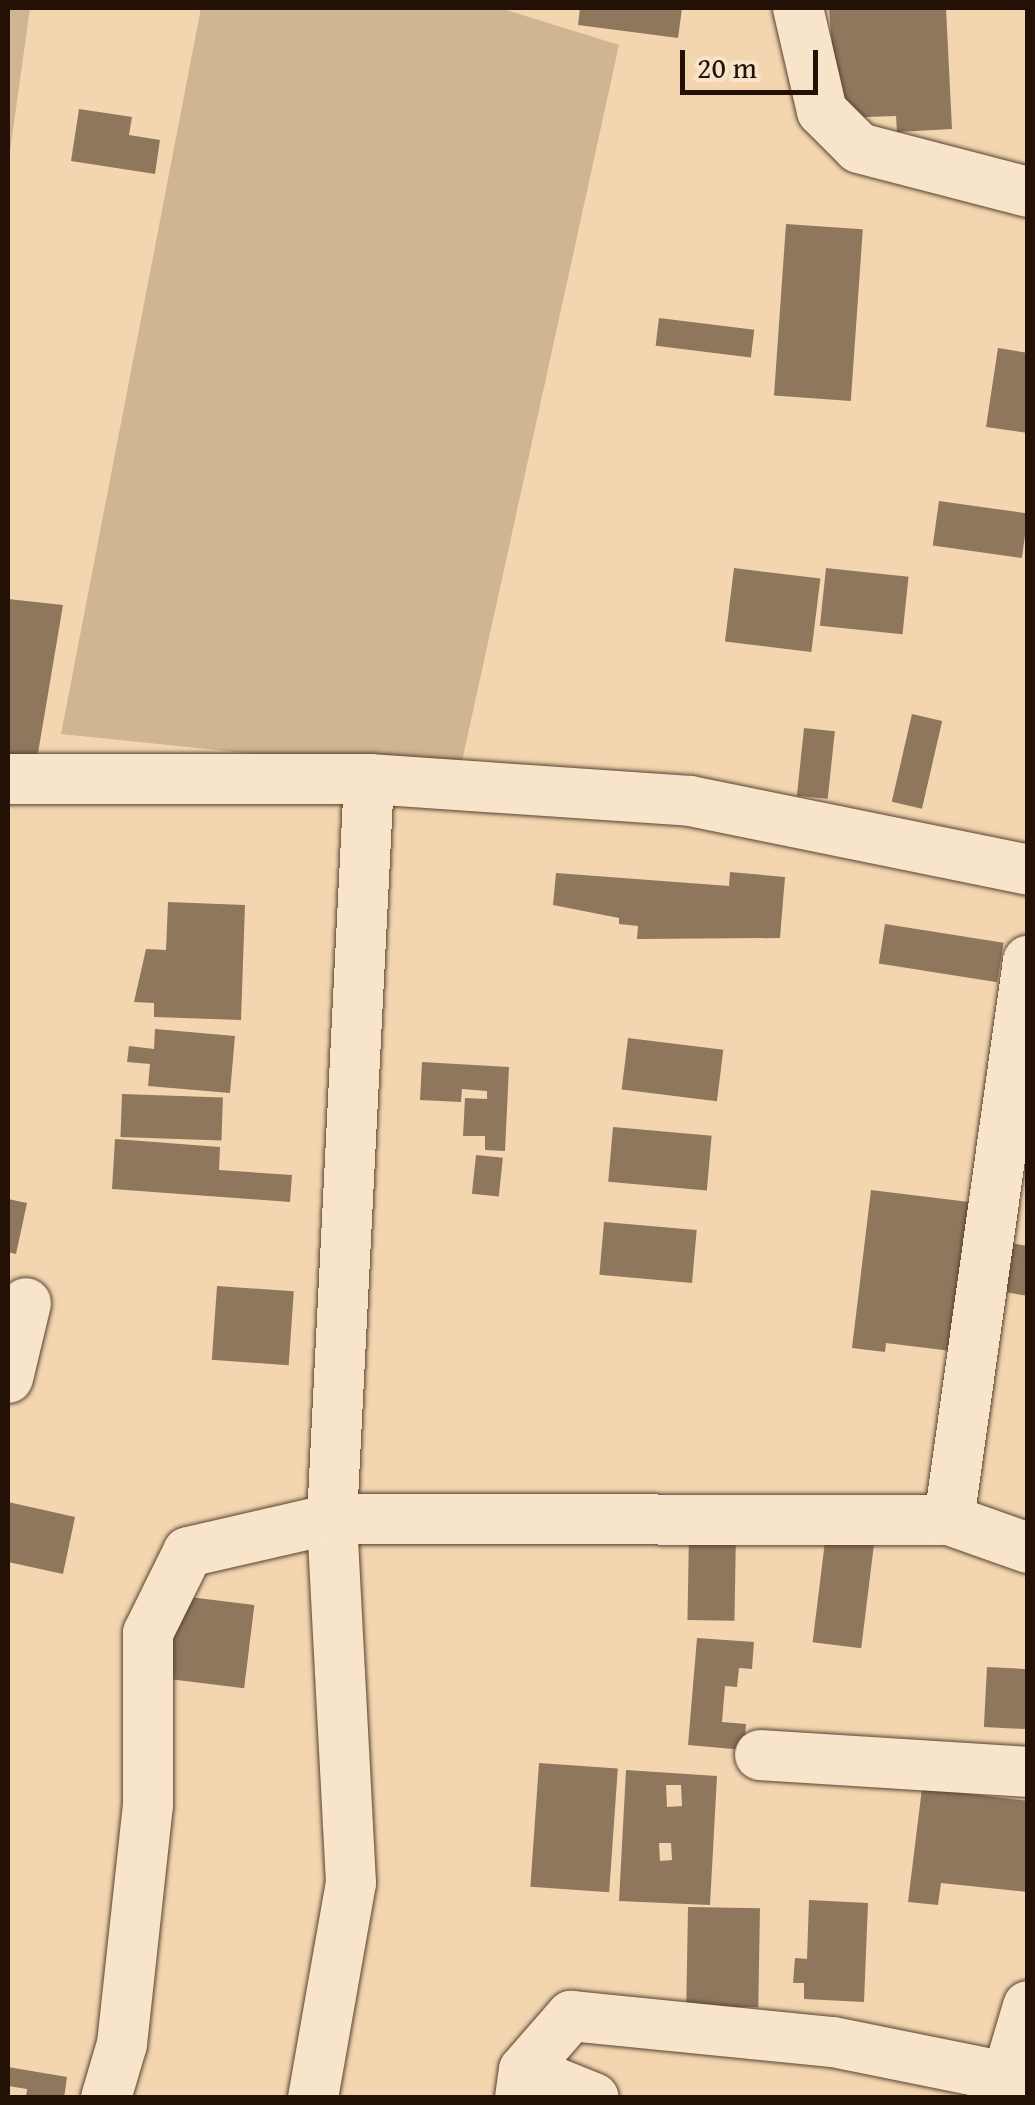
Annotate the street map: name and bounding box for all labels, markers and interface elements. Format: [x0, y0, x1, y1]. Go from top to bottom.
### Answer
scale bar [685, 30, 822, 92]
text: 20 m [697, 45, 757, 89]

